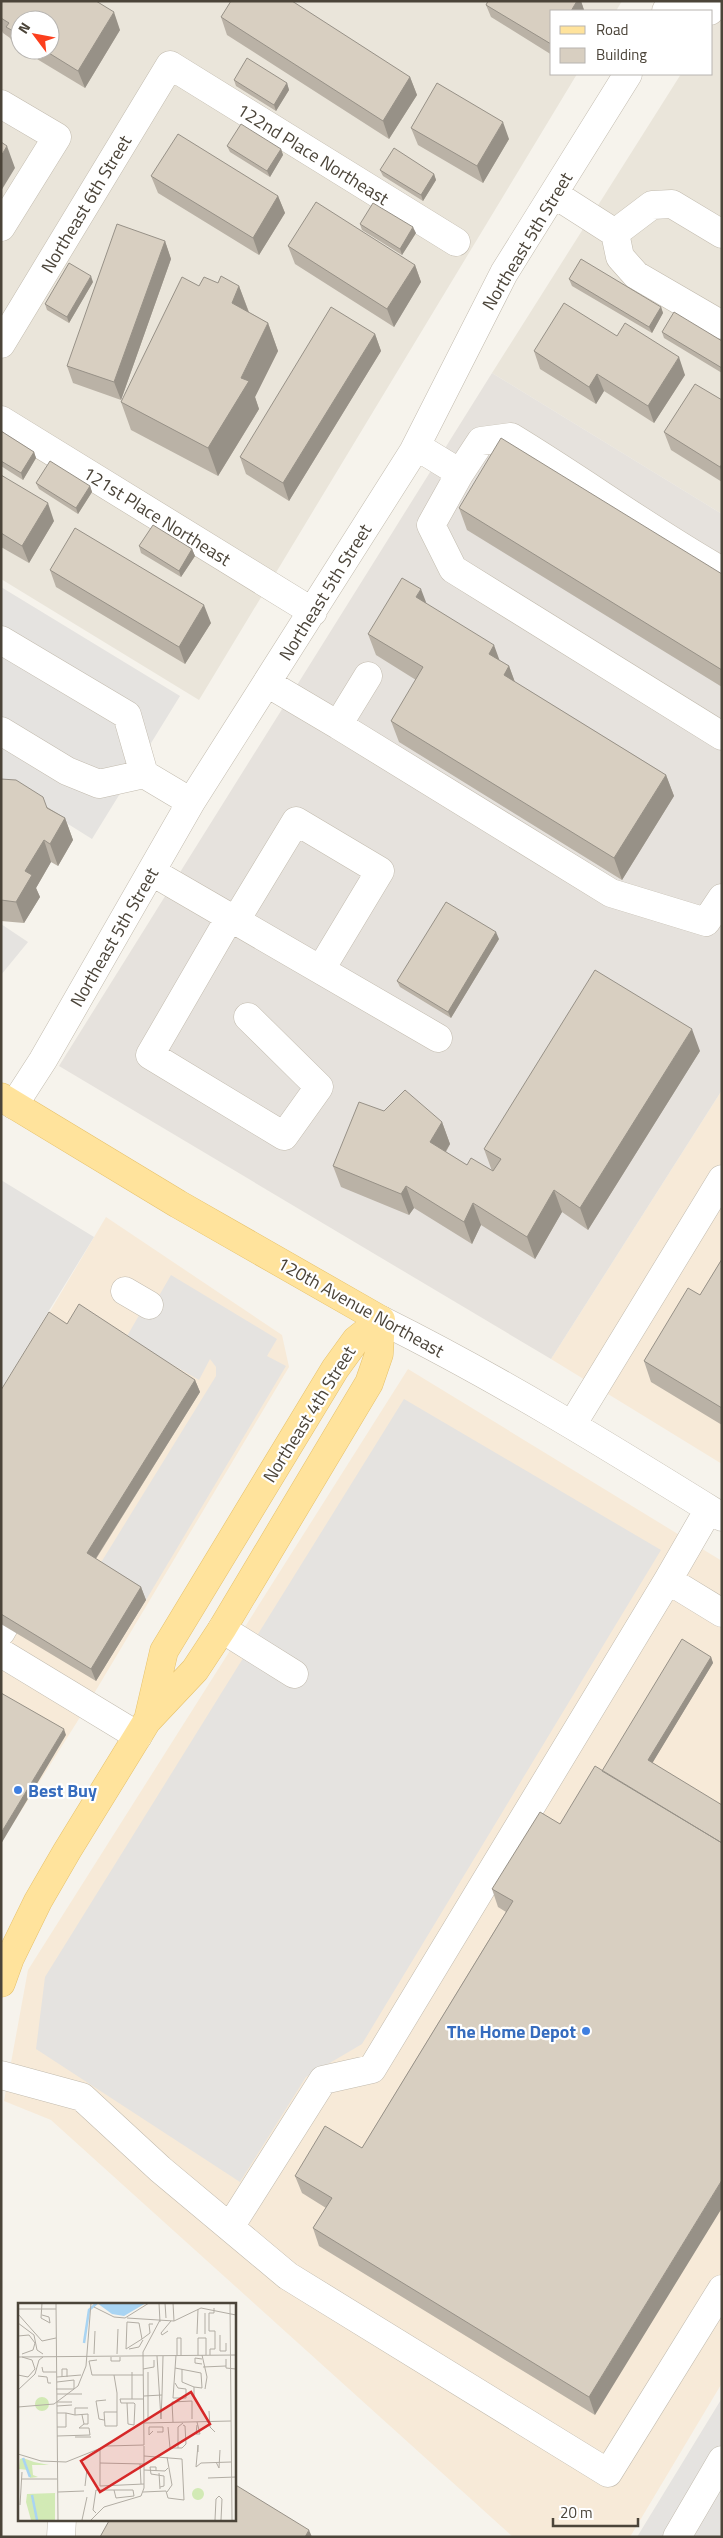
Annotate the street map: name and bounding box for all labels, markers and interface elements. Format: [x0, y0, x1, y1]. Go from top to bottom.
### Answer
north arrow [10, 10, 60, 60]
legend [550, 10, 713, 75]
text: N [12, 18, 35, 38]
text: Road [596, 18, 628, 41]
text: Building [596, 43, 647, 66]
street label: 122nd Place Northeast [232, 96, 395, 212]
street label: Northeast 6th Street [34, 129, 138, 278]
street label: Northeast 5th Street [475, 166, 579, 315]
street label: 121st Place Northeast [78, 459, 237, 573]
street label: Northeast 5th Street [272, 518, 378, 666]
street label: Northeast 5th Street [63, 862, 165, 1012]
street label: 120th Avenue Northeast [273, 1250, 450, 1364]
street label: Northeast 4th Street [256, 1340, 362, 1488]
place label: Best Buy [28, 1777, 97, 1804]
marker: Best Buy [12, 1784, 24, 1796]
place label: The Home Depot [447, 2018, 576, 2045]
marker: The Home Depot [580, 2025, 592, 2037]
inset map [18, 2303, 235, 2520]
scale bar [553, 2496, 638, 2528]
text: 20 m [560, 2501, 593, 2524]

